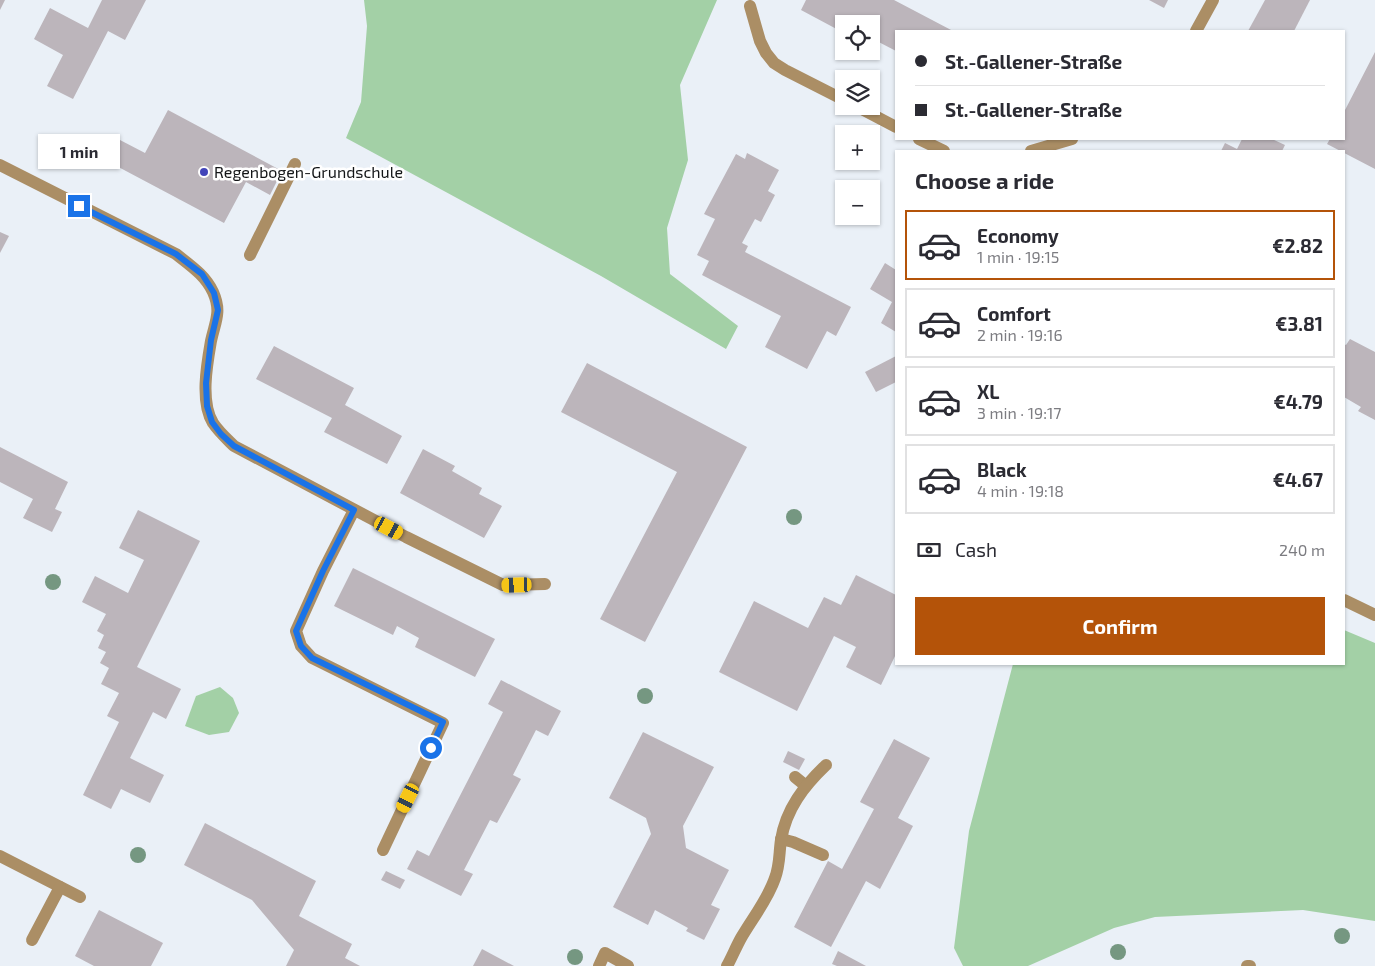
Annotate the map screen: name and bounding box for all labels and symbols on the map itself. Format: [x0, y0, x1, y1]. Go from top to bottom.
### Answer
callout: 1 min [38, 134, 120, 168]
place label: Regenbogen-Grundschule [214, 162, 403, 181]
marker: Regenbogen-Grundschule [198, 166, 210, 178]
route end [68, 195, 90, 217]
car [372, 514, 405, 542]
car [501, 577, 532, 593]
route start [420, 737, 442, 759]
car [394, 781, 421, 815]

